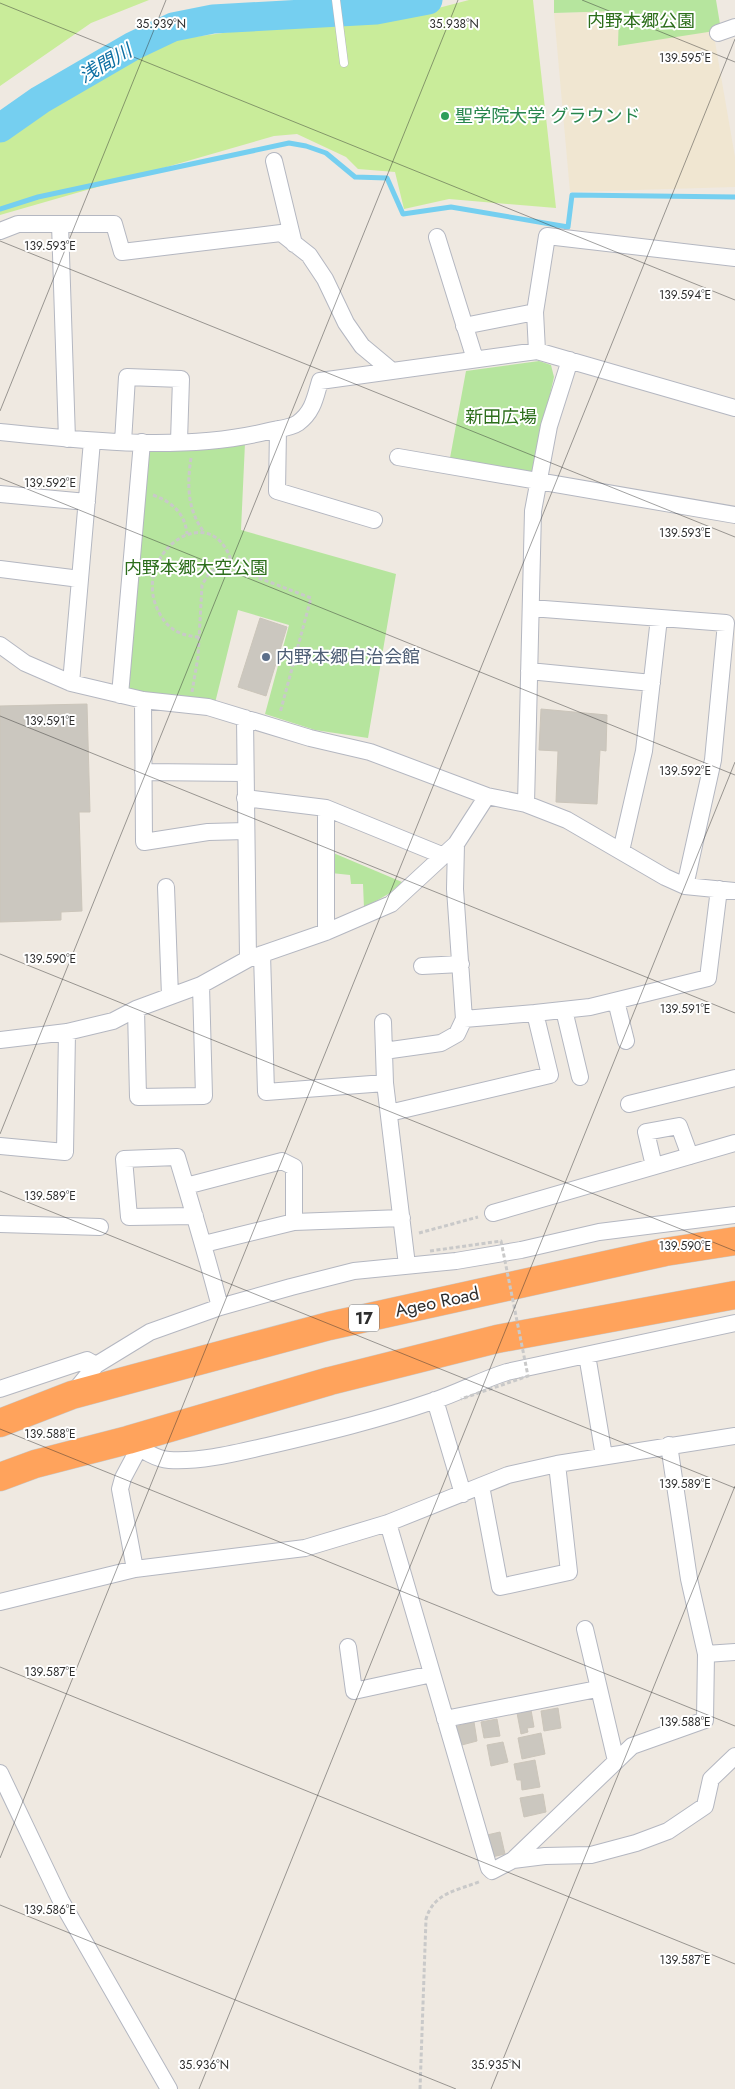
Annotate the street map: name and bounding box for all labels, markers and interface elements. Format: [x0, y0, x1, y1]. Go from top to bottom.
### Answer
park label: 内野本郷公園 [587, 8, 695, 34]
text: 35.939°N [136, 15, 186, 33]
text: 35.938°N [429, 15, 479, 33]
water label: 浅間川 [74, 36, 138, 89]
text: 139.595°E [659, 49, 711, 67]
place label: 聖学院大学 グラウンド [455, 103, 640, 129]
marker: 聖学院大学 グラウンド [439, 110, 451, 122]
text: 139.593°E [24, 237, 76, 255]
text: 139.594°E [659, 286, 711, 304]
park label: 新田広場 [465, 404, 537, 430]
text: 139.592°E [24, 474, 76, 492]
text: 139.593°E [659, 524, 711, 542]
park label: 内野本郷大空公園 [124, 555, 268, 581]
place label: 内野本郷自治会館 [276, 644, 420, 670]
marker: 内野本郷自治会館 [260, 651, 272, 663]
text: 139.591°E [25, 712, 75, 730]
text: 139.592°E [659, 762, 711, 780]
text: 139.590°E [24, 950, 76, 968]
text: 139.591°E [660, 1000, 710, 1018]
text: 139.589°E [24, 1187, 76, 1205]
text: 139.590°E [659, 1237, 711, 1255]
street label: Ageo Road [392, 1280, 482, 1324]
road number: 17 [349, 1305, 379, 1332]
text: 139.588°E [24, 1425, 76, 1443]
text: 139.589°E [659, 1475, 711, 1493]
text: 139.587°E [24, 1663, 76, 1681]
text: 139.588°E [659, 1713, 711, 1731]
text: 139.586°E [24, 1901, 76, 1919]
text: 139.587°E [659, 1951, 711, 1969]
text: 35.936°N [179, 2056, 229, 2074]
text: 35.935°N [471, 2056, 521, 2074]

